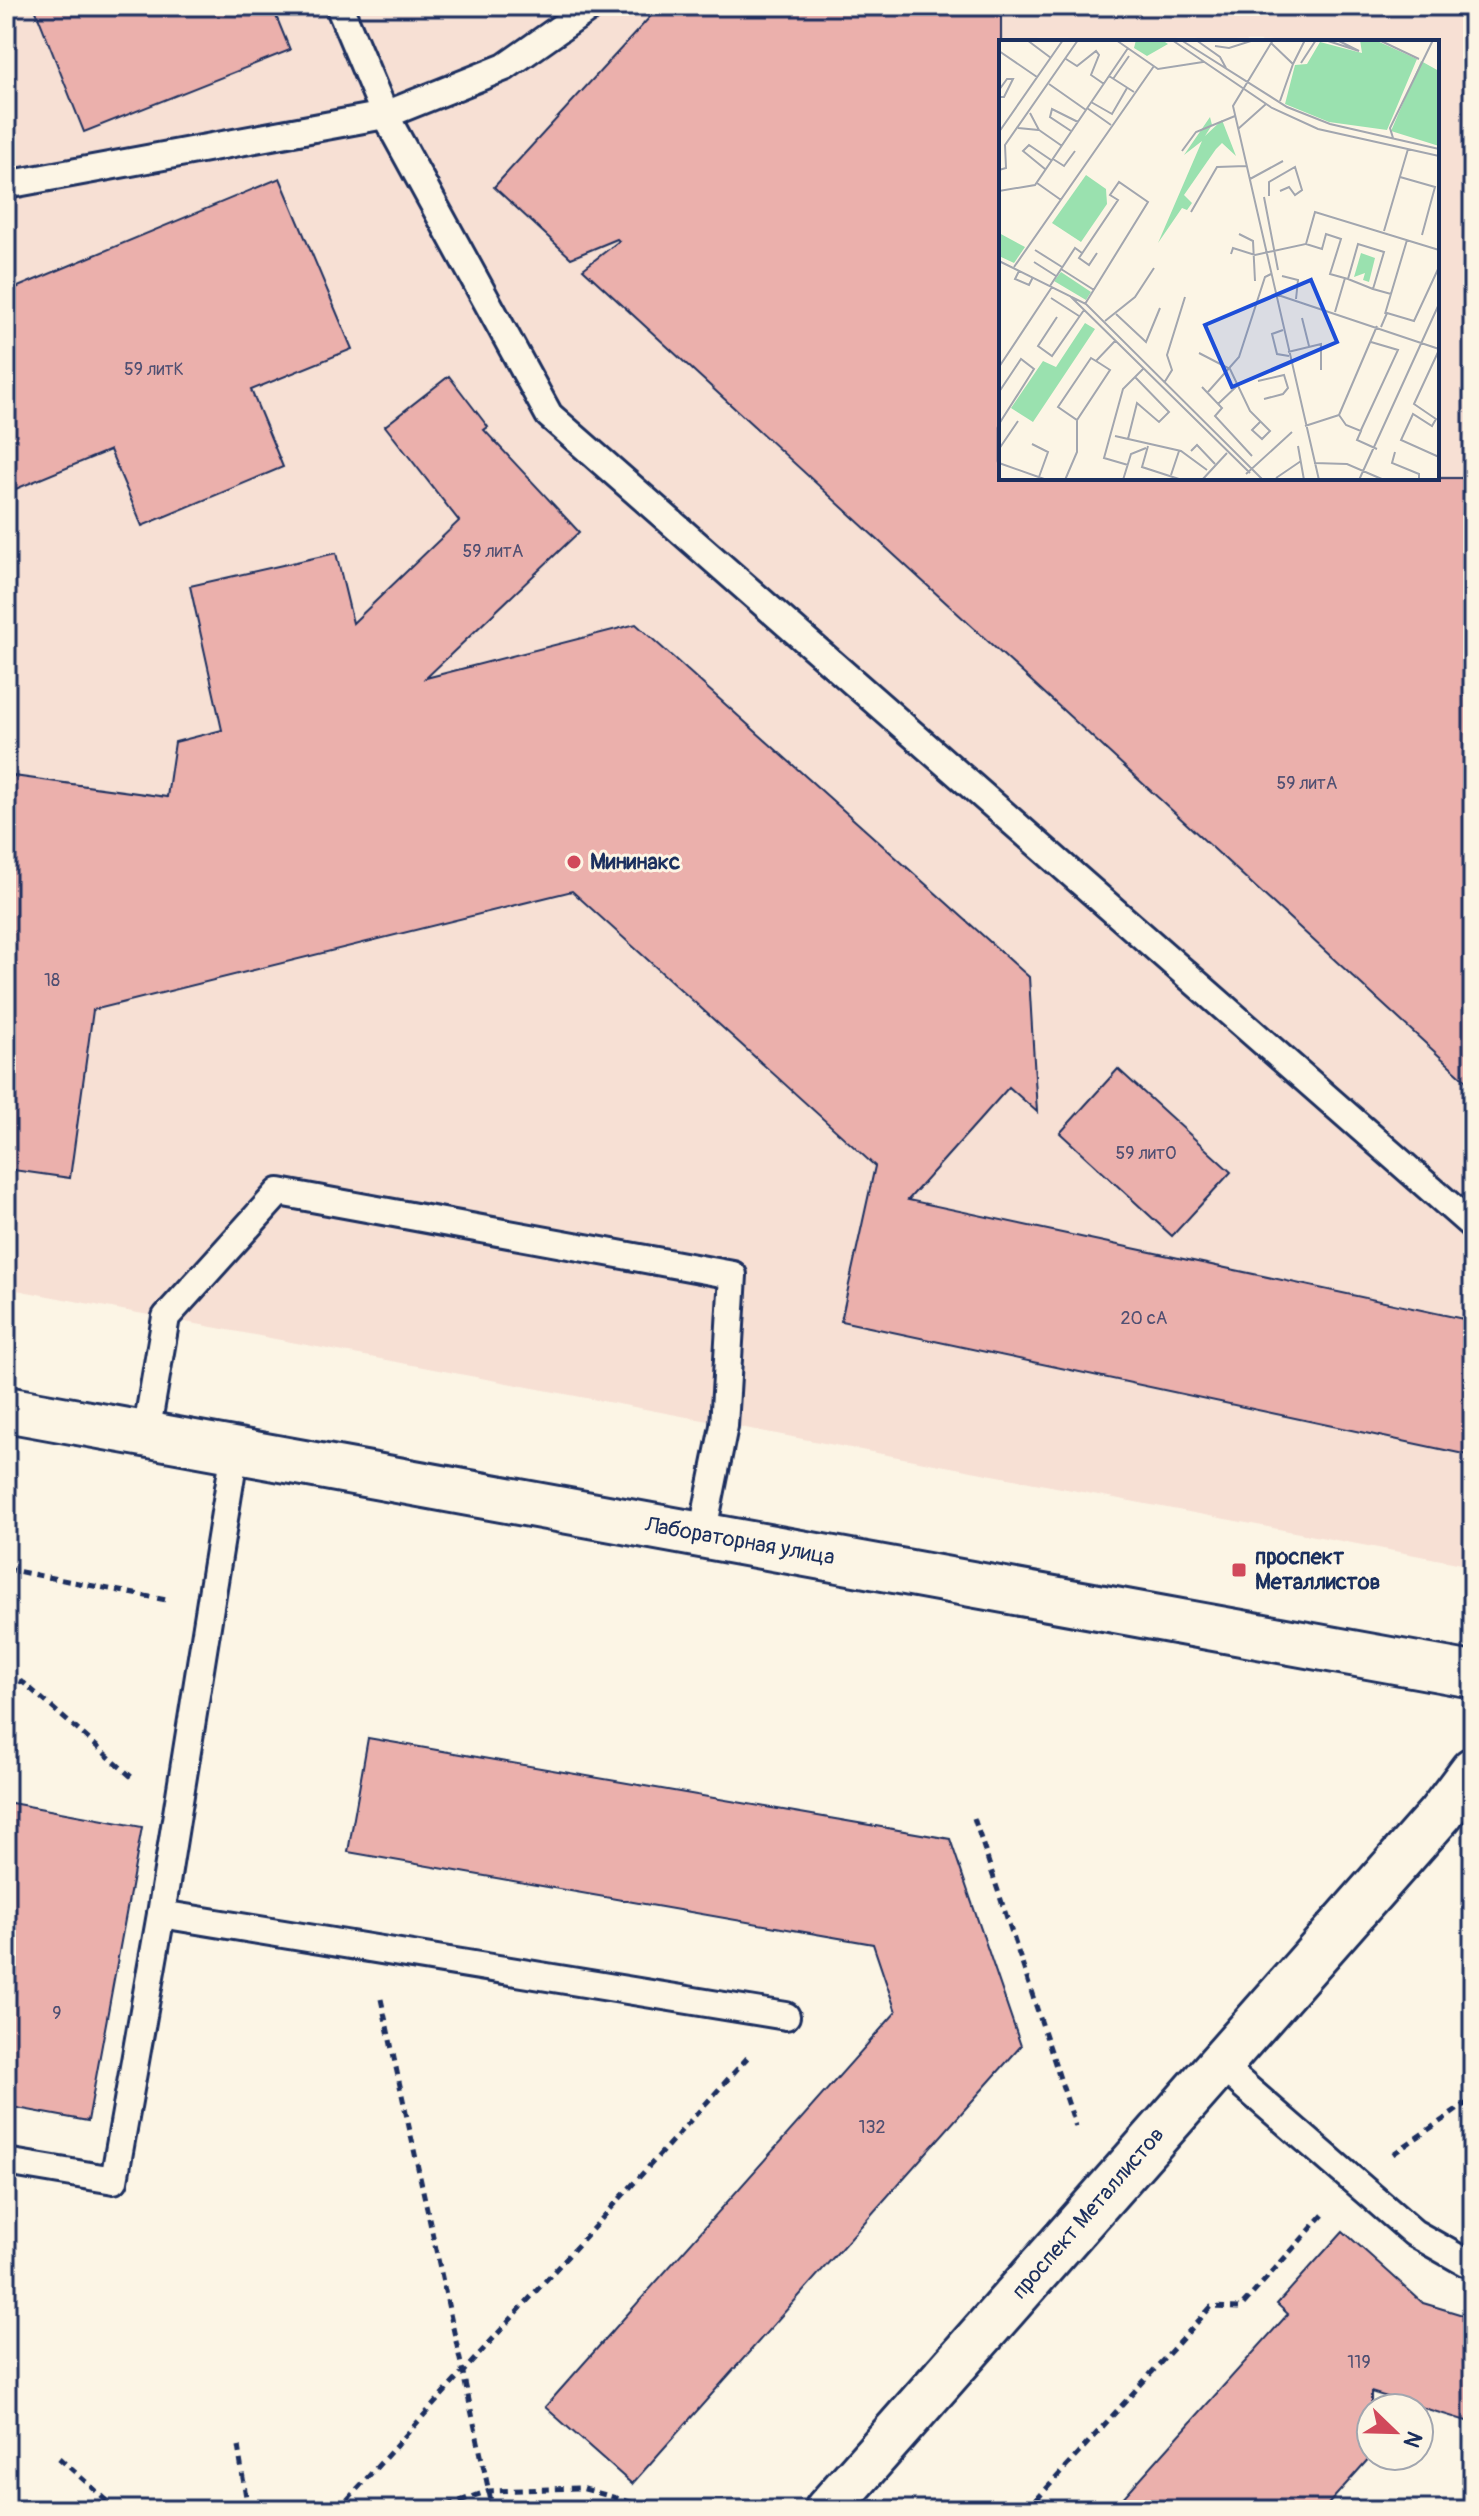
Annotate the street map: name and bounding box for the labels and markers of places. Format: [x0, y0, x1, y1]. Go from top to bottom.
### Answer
place label: Мининакс [590, 848, 680, 876]
marker: Мининакс [565, 853, 583, 871]
place label: проспект Металлистов [1255, 1543, 1380, 1596]
marker: проспект Металлистов [1230, 1561, 1248, 1579]

